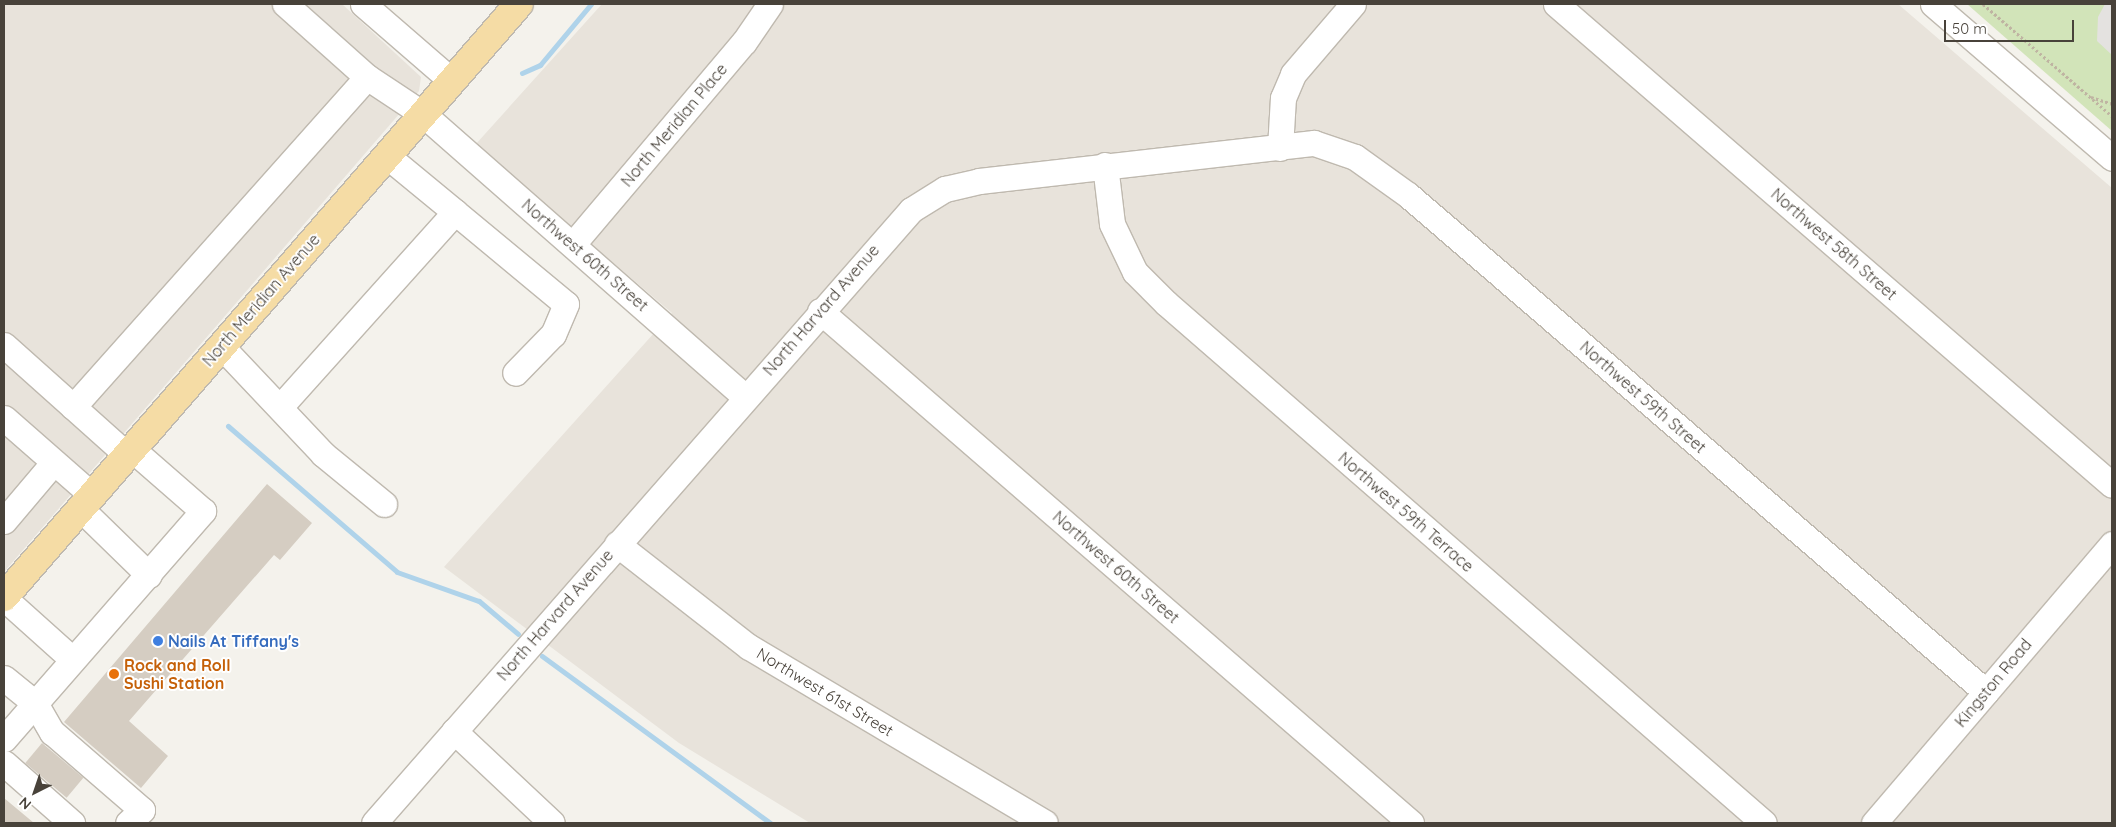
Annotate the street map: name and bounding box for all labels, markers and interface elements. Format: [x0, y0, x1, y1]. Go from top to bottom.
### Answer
scale bar [1946, 10, 2076, 42]
text: 50 m [1952, 19, 1987, 38]
street label: North Meridian Place [617, 60, 731, 190]
street label: Northwest 58th Street [1767, 184, 1901, 304]
street label: Northwest 60th Street [518, 195, 652, 315]
street label: North Meridian Avenue [198, 230, 324, 370]
street label: North Harvard Avenue [759, 241, 883, 379]
street label: Northwest 59th Street [1576, 337, 1710, 457]
street label: Northwest 59th Terrace [1334, 448, 1478, 576]
street label: Northwest 60th Street [1049, 507, 1183, 627]
street label: North Harvard Avenue [493, 546, 617, 684]
place label: Nails At Tiffany's [168, 631, 299, 651]
marker: Nails At Tiffany's [152, 635, 164, 647]
street label: Kingston Road [1951, 635, 2035, 731]
street label: Northwest 61st Street [753, 644, 897, 740]
place label: Rock and Roll Sushi Station [124, 655, 230, 693]
marker: Rock and Roll Sushi Station [108, 668, 120, 680]
north arrow [10, 767, 60, 817]
text: N [15, 793, 35, 813]

